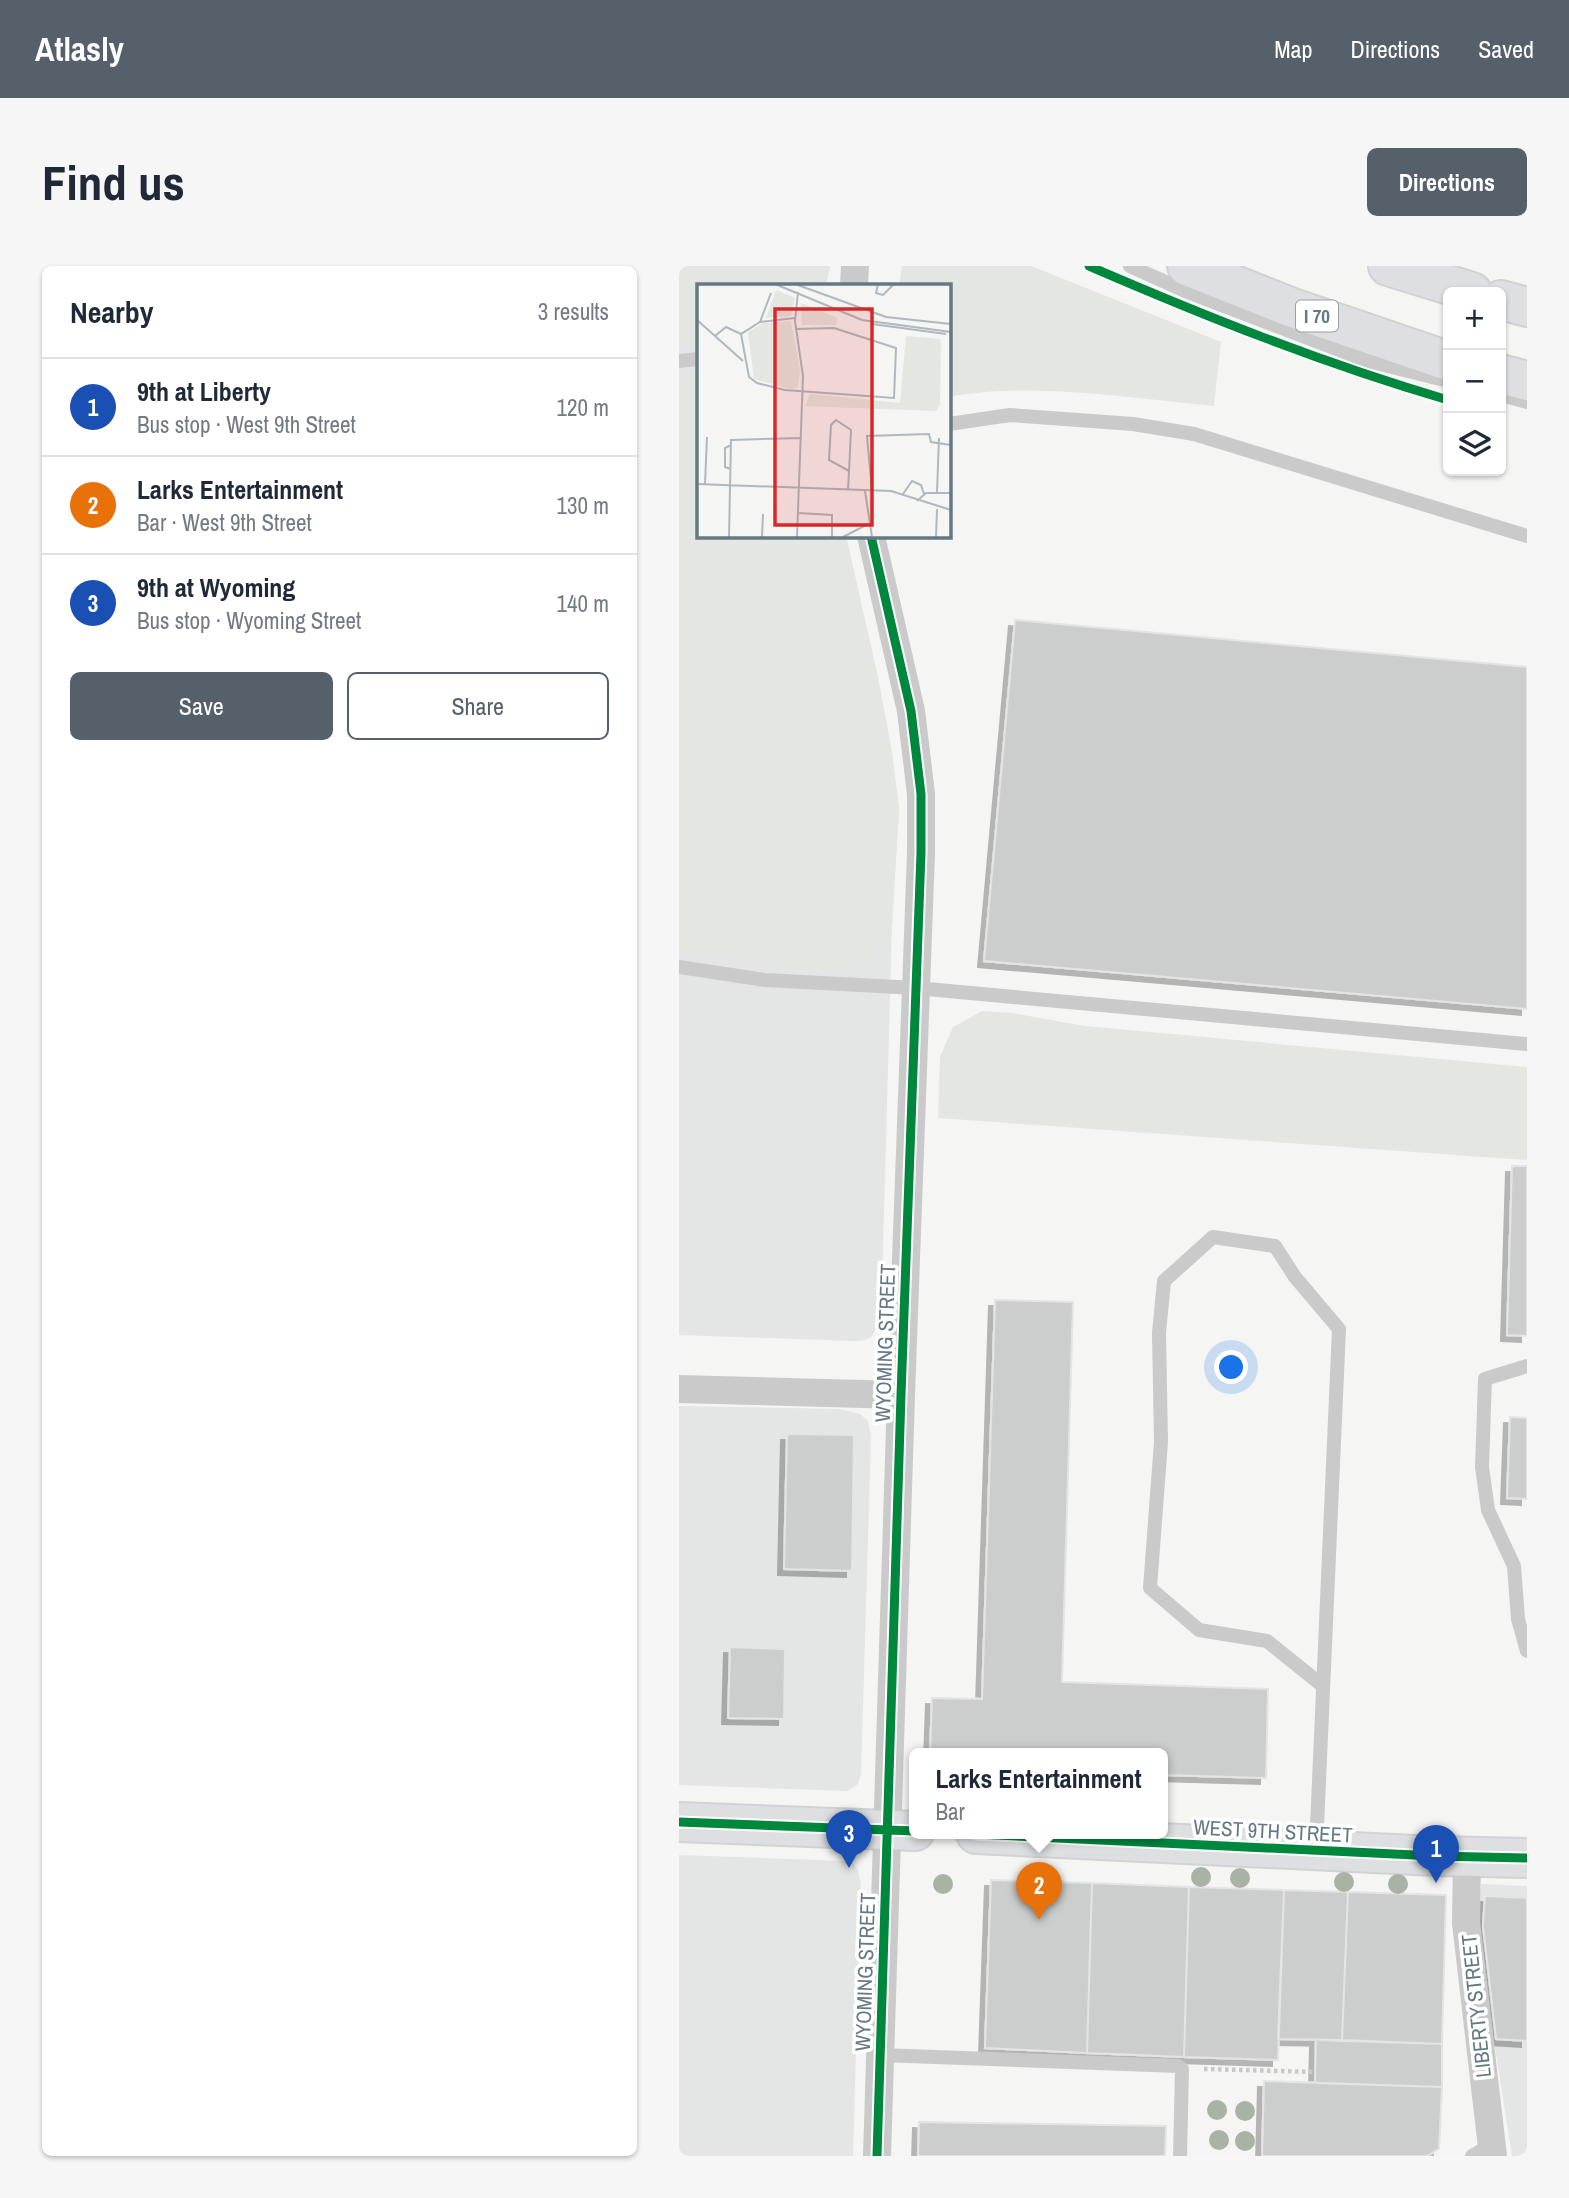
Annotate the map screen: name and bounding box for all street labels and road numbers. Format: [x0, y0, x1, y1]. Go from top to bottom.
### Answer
road number: I 70 [1296, 300, 1338, 332]
street label: WYOMING STREET [868, 1263, 902, 1423]
street label: WEST 9TH STREET [1193, 1812, 1354, 1850]
street label: WYOMING STREET [848, 1892, 882, 2052]
street label: LIBERTY STREET [1454, 1932, 1498, 2079]

